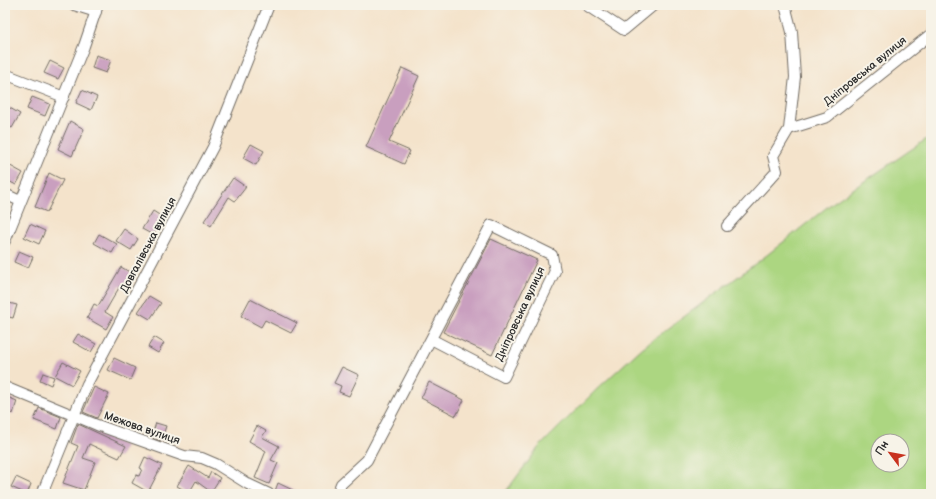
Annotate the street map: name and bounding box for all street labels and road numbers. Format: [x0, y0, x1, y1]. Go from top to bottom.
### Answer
street label: Дніпровська вулиця [821, 34, 909, 108]
street label: Довгалівська вулиця [117, 195, 179, 295]
street label: Дніпровська вулиця [492, 265, 548, 363]
street label: Межова вулиця [102, 409, 182, 447]

